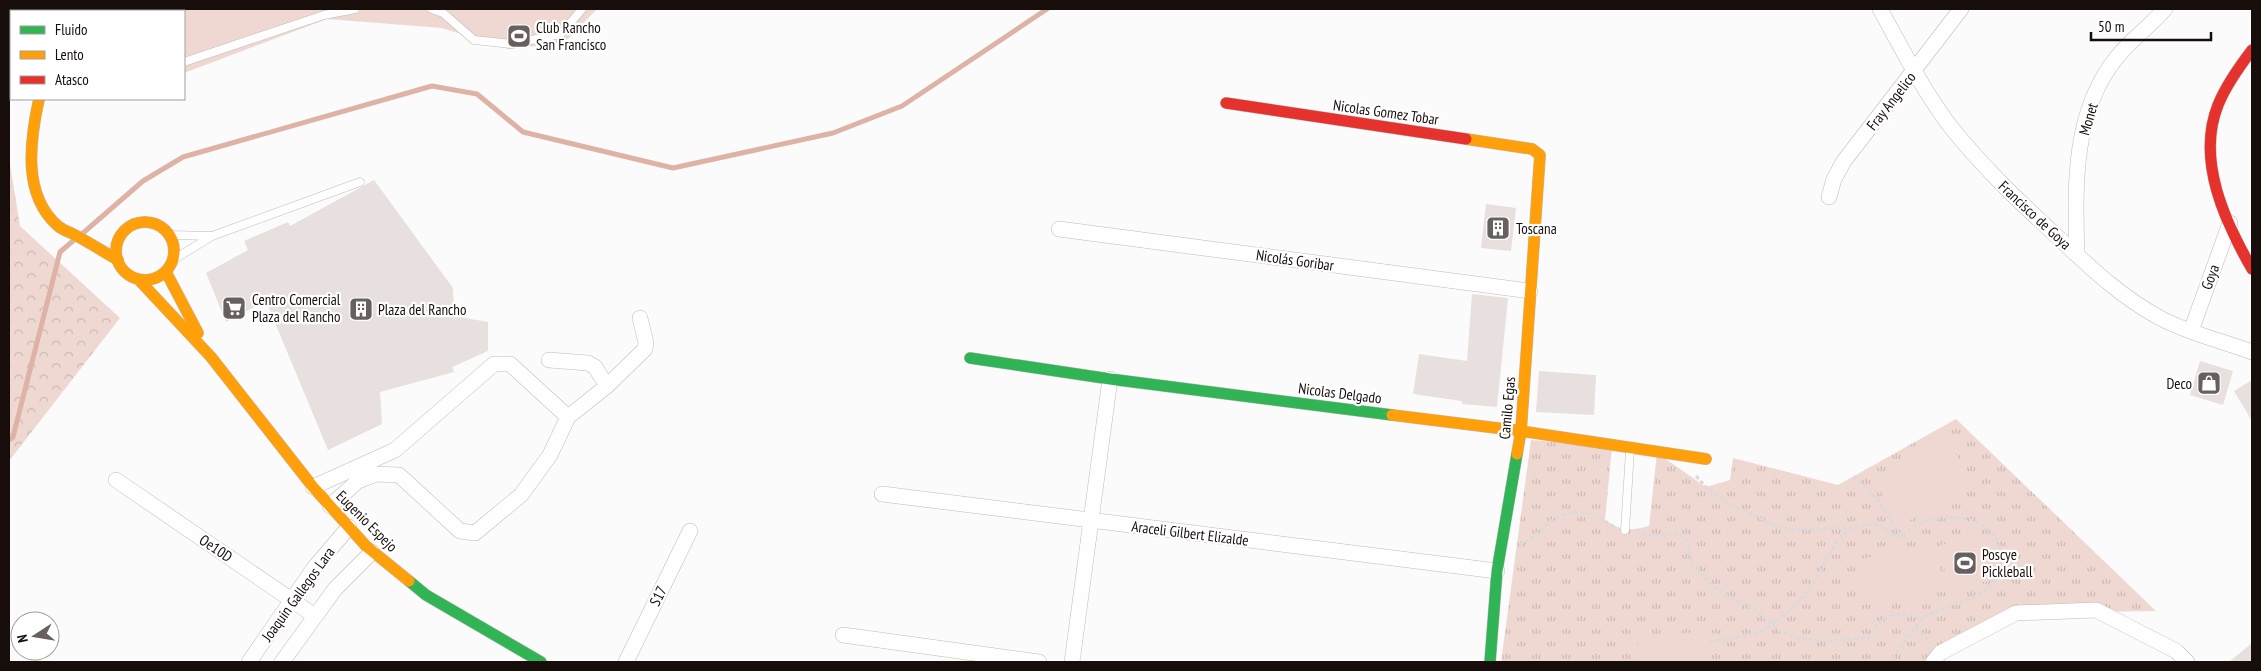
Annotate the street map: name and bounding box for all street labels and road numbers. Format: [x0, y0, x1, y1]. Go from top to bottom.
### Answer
street label: Fray Angelico [1862, 68, 1920, 134]
street label: Nicolas Gomez Tobar [1332, 95, 1441, 129]
street label: Monet [2074, 101, 2102, 137]
street label: Francisco de Goya [1995, 176, 2075, 254]
street label: Nicolás Goribar [1255, 245, 1336, 275]
street label: Goya [2197, 262, 2223, 292]
street label: Camilo Egas [1495, 376, 1519, 440]
street label: Nicolas Delgado [1297, 378, 1383, 408]
street label: Eugenio Espejo [332, 486, 402, 556]
street label: Araceli Gilbert Elizalde [1130, 516, 1250, 550]
street label: Oe10D [196, 530, 236, 566]
street label: Joaquin Gallegos Lara [257, 543, 339, 646]
street label: S17 [645, 583, 671, 609]

